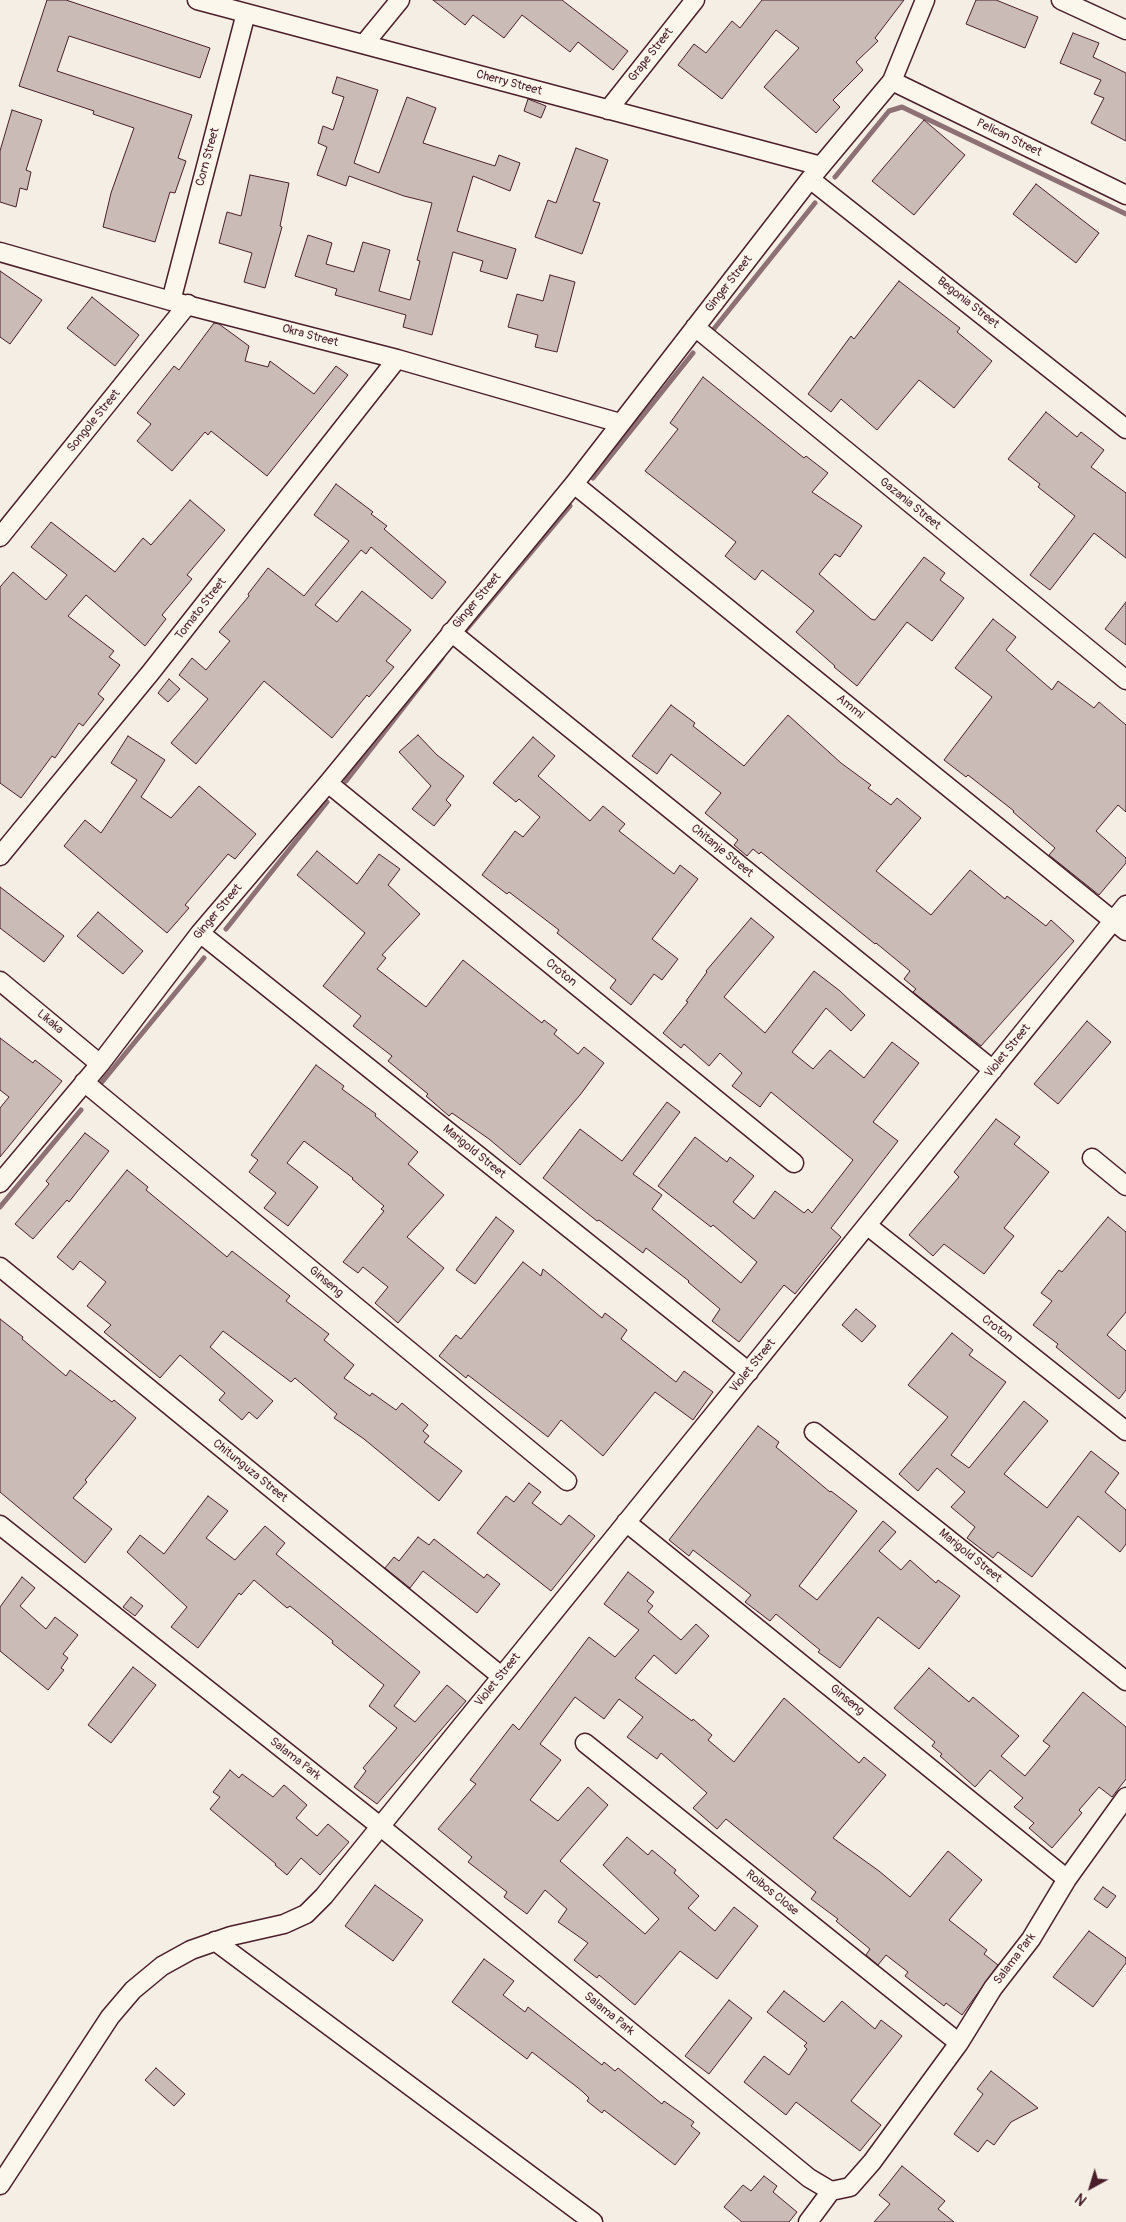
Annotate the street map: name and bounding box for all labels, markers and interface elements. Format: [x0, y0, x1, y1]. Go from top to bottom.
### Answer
street label: Grape Street [625, 25, 677, 85]
street label: Cherry Street [474, 67, 544, 99]
street label: Pelican Street [974, 116, 1044, 160]
street label: Corn Street [193, 126, 223, 188]
street label: Ginger Street [702, 253, 756, 315]
street label: Begonia Street [934, 274, 1002, 332]
street label: Okra Street [280, 322, 340, 350]
street label: Songole Street [64, 387, 124, 455]
street label: Gazania Street [876, 475, 944, 533]
street label: Ginger Street [450, 570, 504, 632]
street label: Tomato Street [172, 575, 230, 643]
street label: Ammi [833, 692, 867, 722]
street label: Chitanje Street [688, 822, 756, 880]
street label: Ginger Street [191, 881, 245, 943]
street label: Croton [543, 956, 579, 990]
street label: Likaka [34, 1007, 66, 1037]
street label: Violet Street [982, 1021, 1034, 1081]
street label: Marigold Street [440, 1122, 508, 1182]
street label: Ginseng [306, 1264, 346, 1300]
street label: Croton [978, 1312, 1016, 1346]
street label: Violet Street [727, 1336, 779, 1396]
street label: Chitunguza Street [210, 1436, 290, 1506]
street label: Marigold Street [936, 1526, 1004, 1586]
street label: Violet Street [472, 1650, 524, 1710]
street label: Ginseng [827, 1682, 867, 1718]
street label: Salama Park [267, 1735, 323, 1783]
street label: Roibos Close [743, 1867, 801, 1919]
street label: Salama Park [991, 1930, 1039, 1988]
street label: Salama Park [581, 1989, 637, 2039]
north arrow [1066, 2162, 1116, 2212]
text: N [1072, 2189, 1090, 2209]

